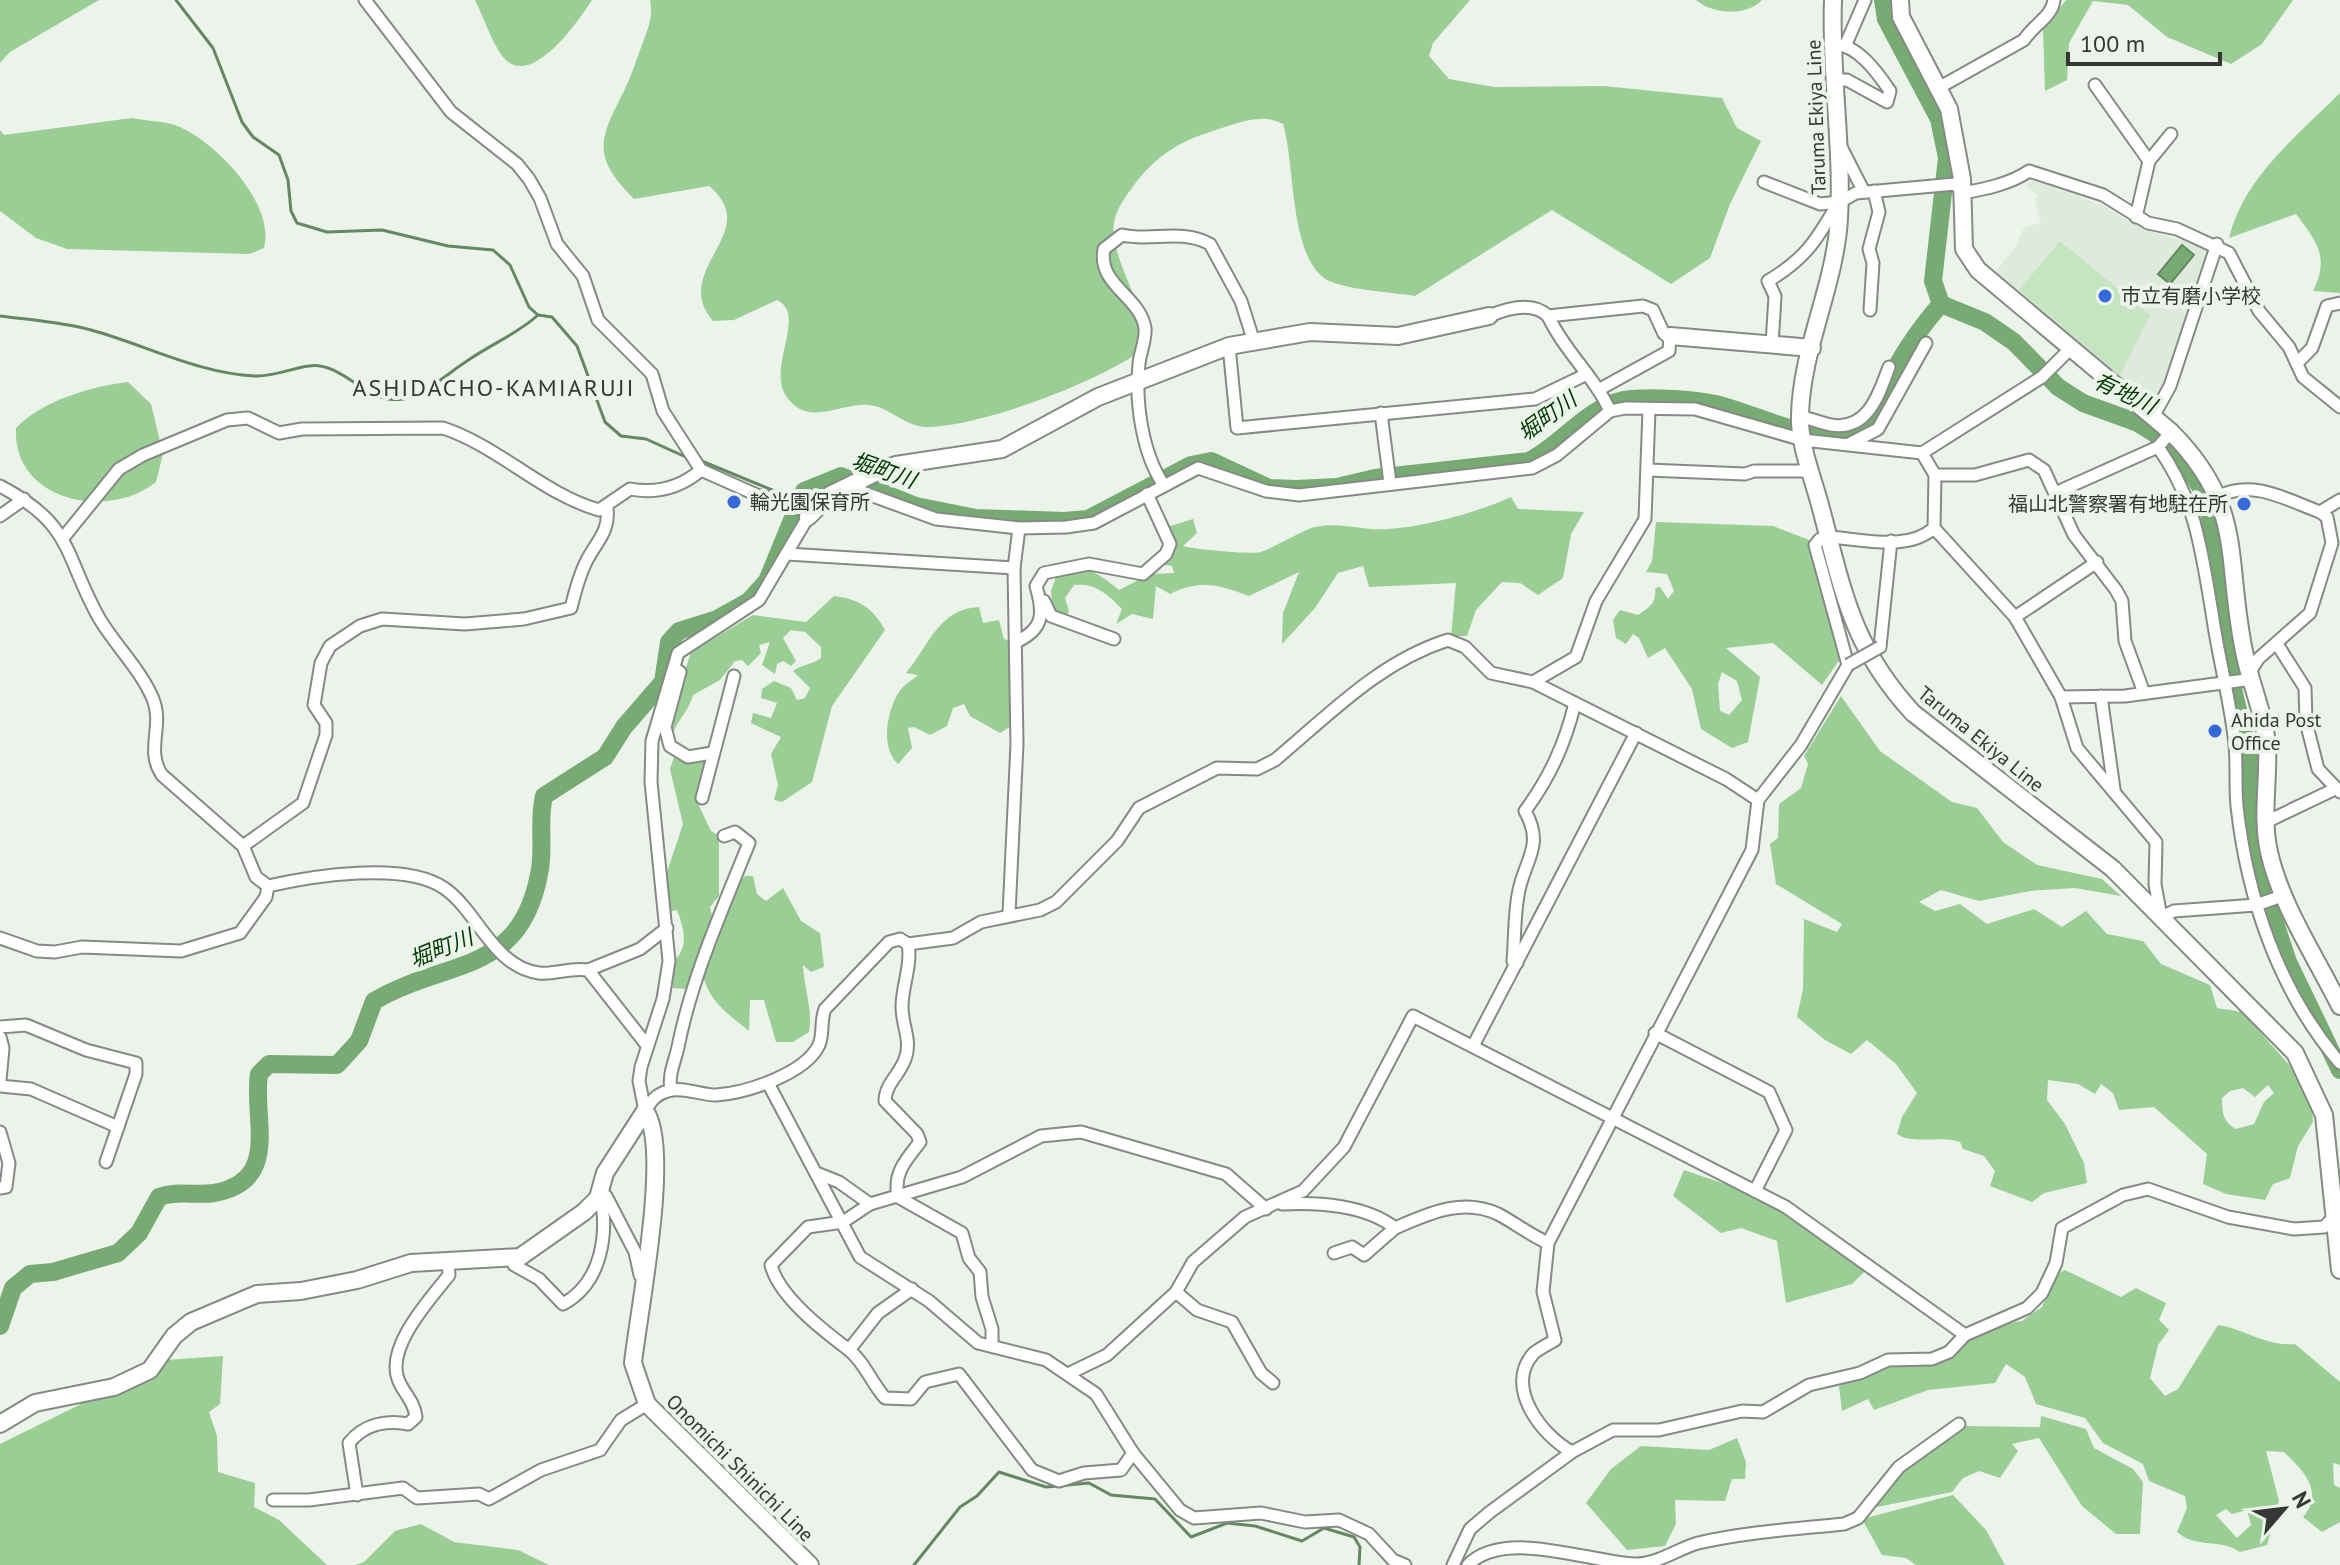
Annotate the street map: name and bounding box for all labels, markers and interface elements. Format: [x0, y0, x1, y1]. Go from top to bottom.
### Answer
scale bar [2068, 16, 2220, 66]
text: 100 m [2080, 28, 2145, 59]
street label: Taruma Ekiya Line [1800, 39, 1832, 195]
place label: 市立有磨小学校 [2121, 283, 2261, 309]
marker: 市立有磨小学校 [2096, 287, 2114, 305]
water label: 有地川 [2089, 366, 2163, 420]
district label: ASHIDACHO-KAMIARUJI [352, 372, 636, 403]
water label: 堀町川 [1512, 384, 1584, 447]
water label: 堀町川 [848, 446, 922, 495]
place label: 輪光園保育所 [750, 489, 870, 515]
place label: 福山北警察署有地駐在所 [2008, 491, 2228, 517]
marker: 輪光園保育所 [725, 493, 743, 511]
marker: 福山北警察署有地駐在所 [2235, 495, 2253, 513]
street label: Taruma Ekiya Line [1913, 680, 2049, 798]
place label: Ahida Post Office [2231, 707, 2322, 756]
marker: Ahida Post Office [2206, 722, 2224, 740]
water label: 堀町川 [405, 922, 479, 973]
street label: Onomichi Shinichi Line [661, 1389, 819, 1547]
north arrow [2244, 1469, 2324, 1549]
text: N [2286, 1487, 2317, 1513]

